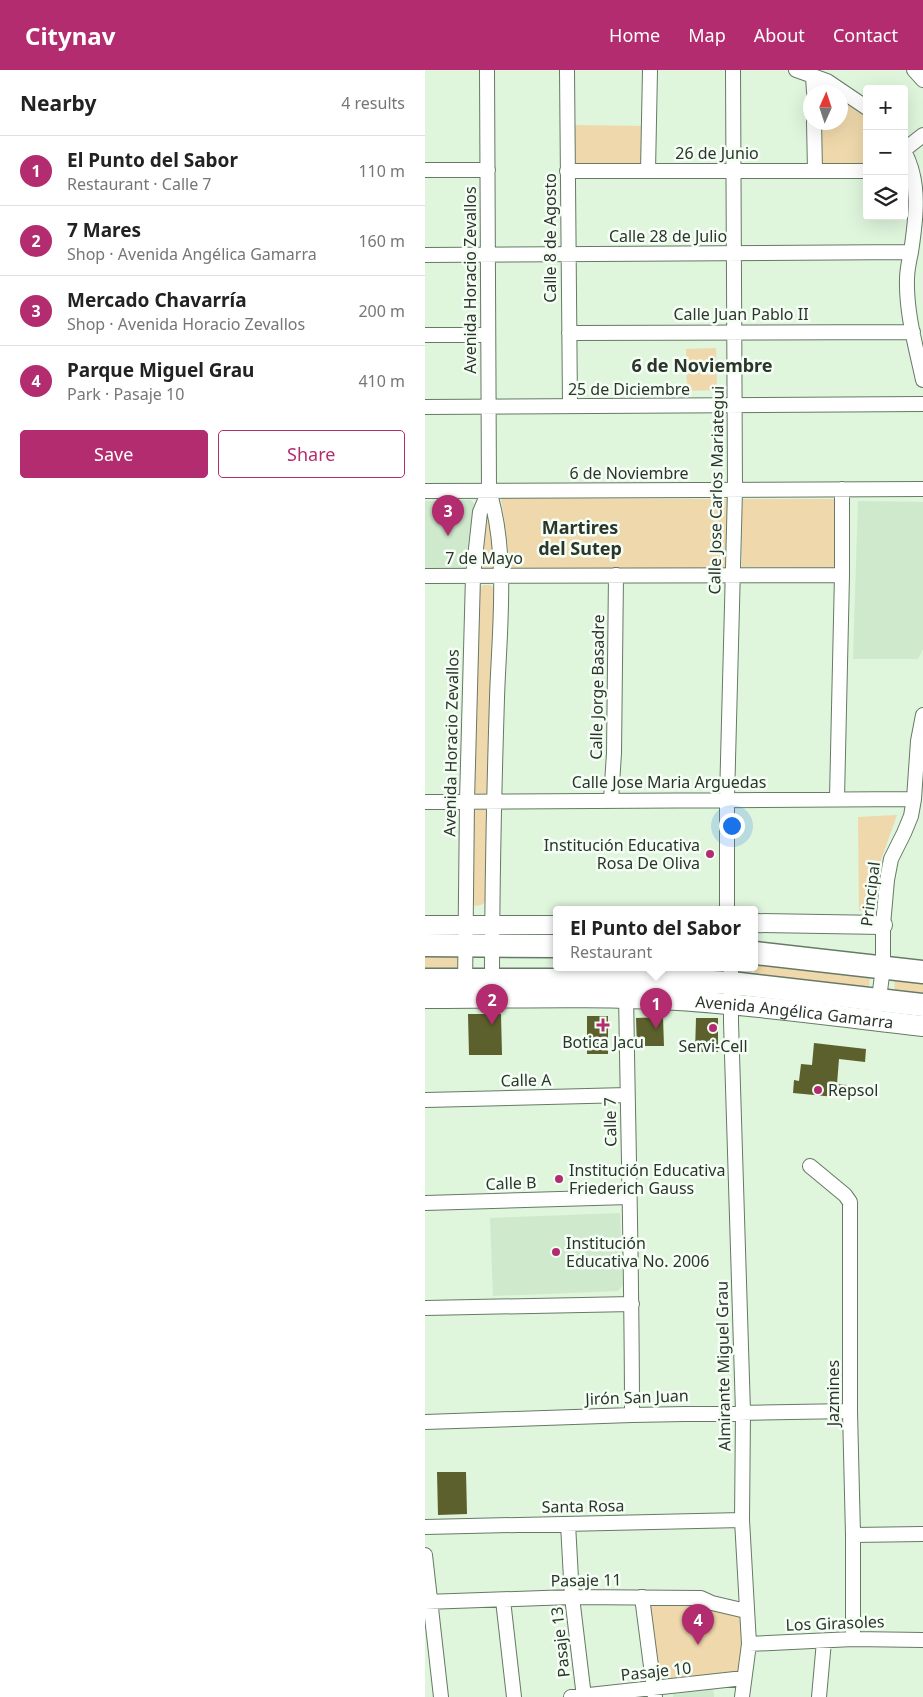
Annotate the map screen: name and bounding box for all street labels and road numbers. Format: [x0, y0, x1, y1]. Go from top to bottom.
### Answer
street label: 26 de Junio [675, 142, 759, 164]
street label: Calle 8 de Agosto [539, 173, 561, 303]
street label: Avenida Horacio Zevallos [459, 186, 481, 374]
street label: Calle 28 de Julio [609, 225, 727, 247]
street label: Calle Juan Pablo II [673, 303, 809, 325]
street label: 25 de Diciembre [568, 378, 690, 400]
street label: Calle Jose Carlos Mariategui [703, 386, 729, 594]
street label: 6 de Noviembre [569, 462, 689, 484]
street label: 7 de Mayo [445, 547, 523, 569]
street label: Calle Jorge Basadre [585, 614, 609, 760]
street label: Avenida Horacio Zevallos [438, 649, 464, 837]
street label: Calle Jose Maria Arguedas [572, 771, 766, 793]
street label: Principal [855, 860, 885, 928]
street label: Avenida Angélica Gamarra [695, 990, 895, 1034]
street label: Calle A [500, 1069, 552, 1091]
street label: Calle 7 [599, 1097, 621, 1147]
street label: Calle B [485, 1171, 537, 1195]
street label: Almirante Miguel Grau [711, 1281, 735, 1451]
street label: Jazmines [822, 1360, 844, 1428]
street label: Jirón San Juan [583, 1384, 689, 1410]
street label: Santa Rosa [541, 1494, 625, 1518]
street label: Pasaje 11 [550, 1568, 622, 1592]
street label: Pasaje 13 [545, 1606, 575, 1678]
street label: Los Girasoles [785, 1610, 885, 1636]
street label: Pasaje 10 [620, 1656, 692, 1686]

